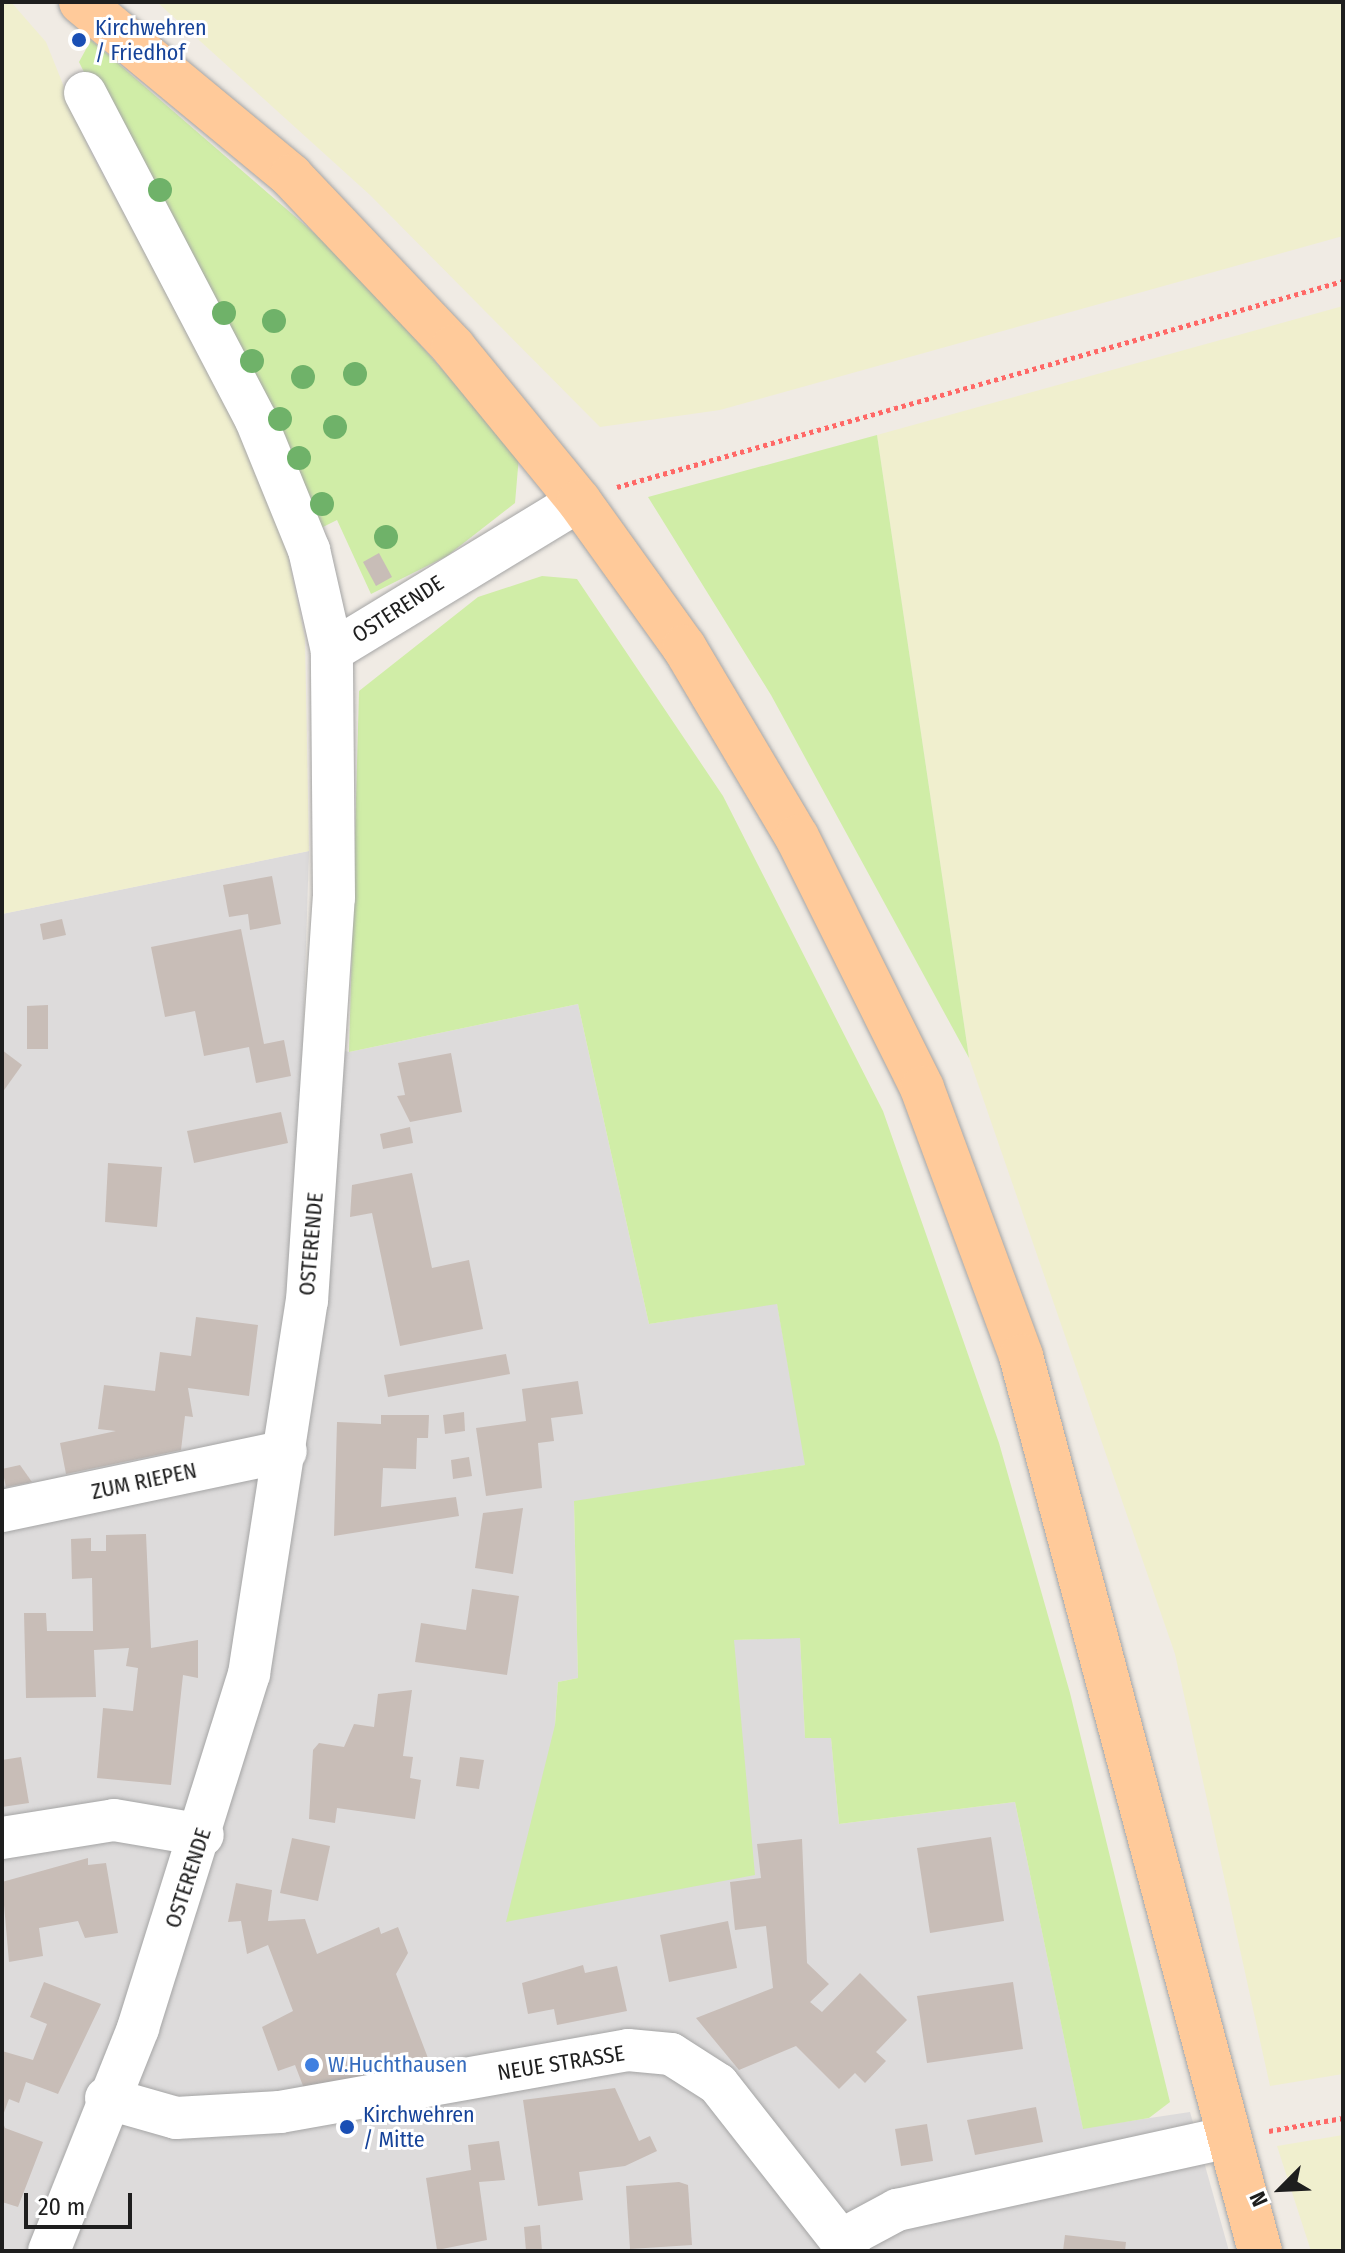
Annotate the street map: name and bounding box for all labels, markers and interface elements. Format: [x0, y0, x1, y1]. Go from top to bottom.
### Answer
place label: Kirchwehren / Friedhof [95, 14, 207, 66]
marker: Kirchwehren / Friedhof [70, 31, 88, 49]
street label: OSTERENDE [347, 570, 449, 648]
street label: OSTERENDE [293, 1191, 329, 1297]
street label: ZUM RIEPEN [89, 1457, 199, 1505]
street label: OSTERENDE [159, 1825, 217, 1931]
street label: NEUE STRASSE [496, 2040, 626, 2086]
place label: W.Huchthausen [328, 2052, 467, 2078]
marker: W.Huchthausen [303, 2056, 321, 2074]
place label: Kirchwehren / Mitte [363, 2101, 475, 2152]
marker: Kirchwehren / Mitte [338, 2118, 356, 2136]
north arrow [1241, 2149, 1321, 2229]
scale bar [28, 2177, 136, 2227]
text: N [1244, 2187, 1274, 2210]
text: 20 m [38, 2193, 85, 2221]

